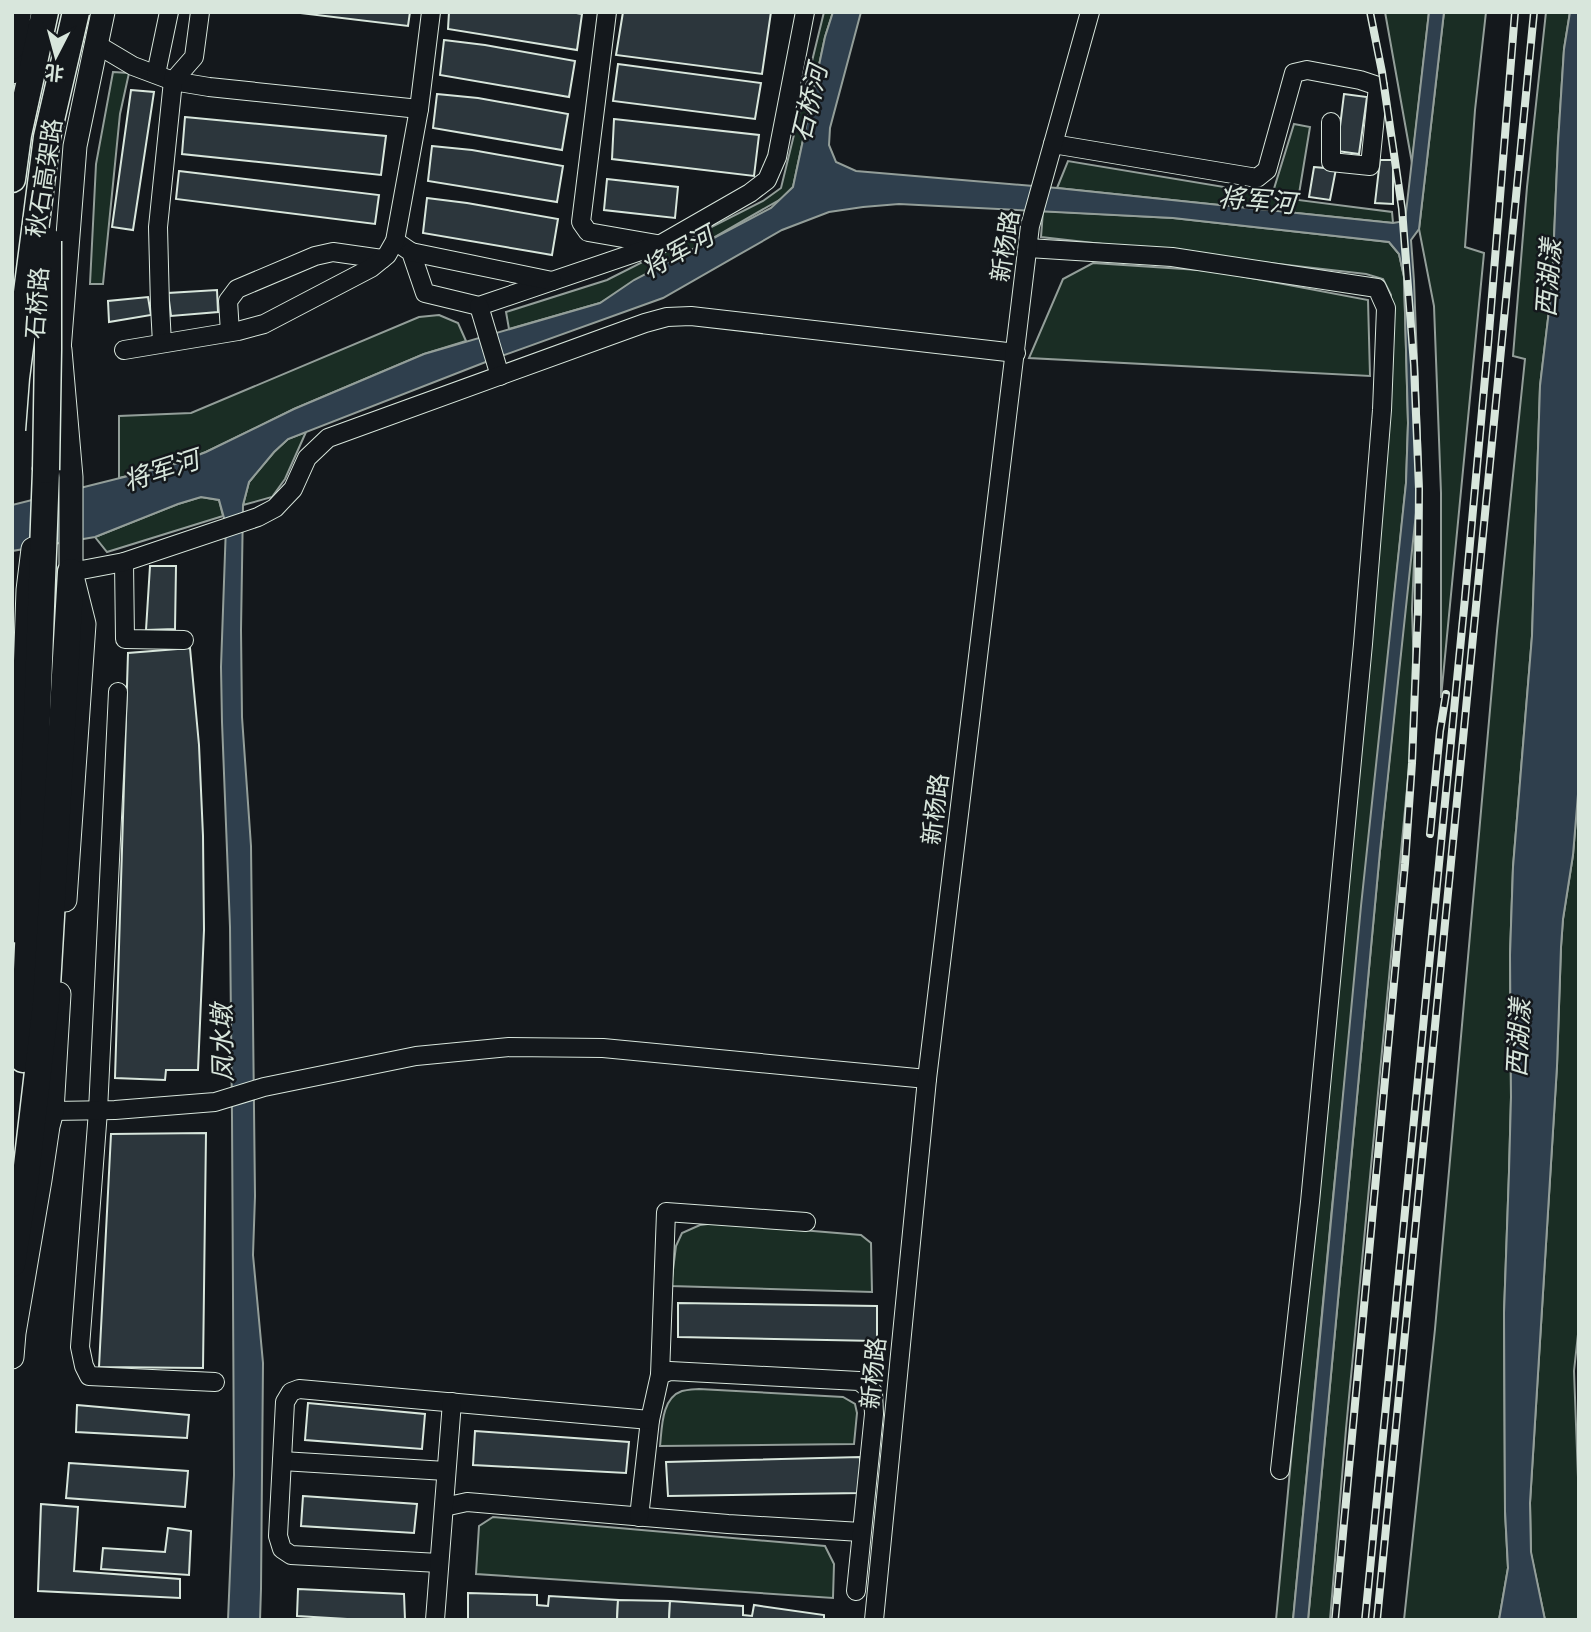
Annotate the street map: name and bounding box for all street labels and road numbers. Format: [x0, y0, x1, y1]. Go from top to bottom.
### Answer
street label: 秋石高架路 [19, 116, 69, 240]
street label: 新杨路 [984, 208, 1026, 284]
street label: 石桥路 [19, 266, 55, 340]
street label: 新杨路 [915, 771, 955, 847]
street label: 新杨路 [854, 1336, 892, 1410]

